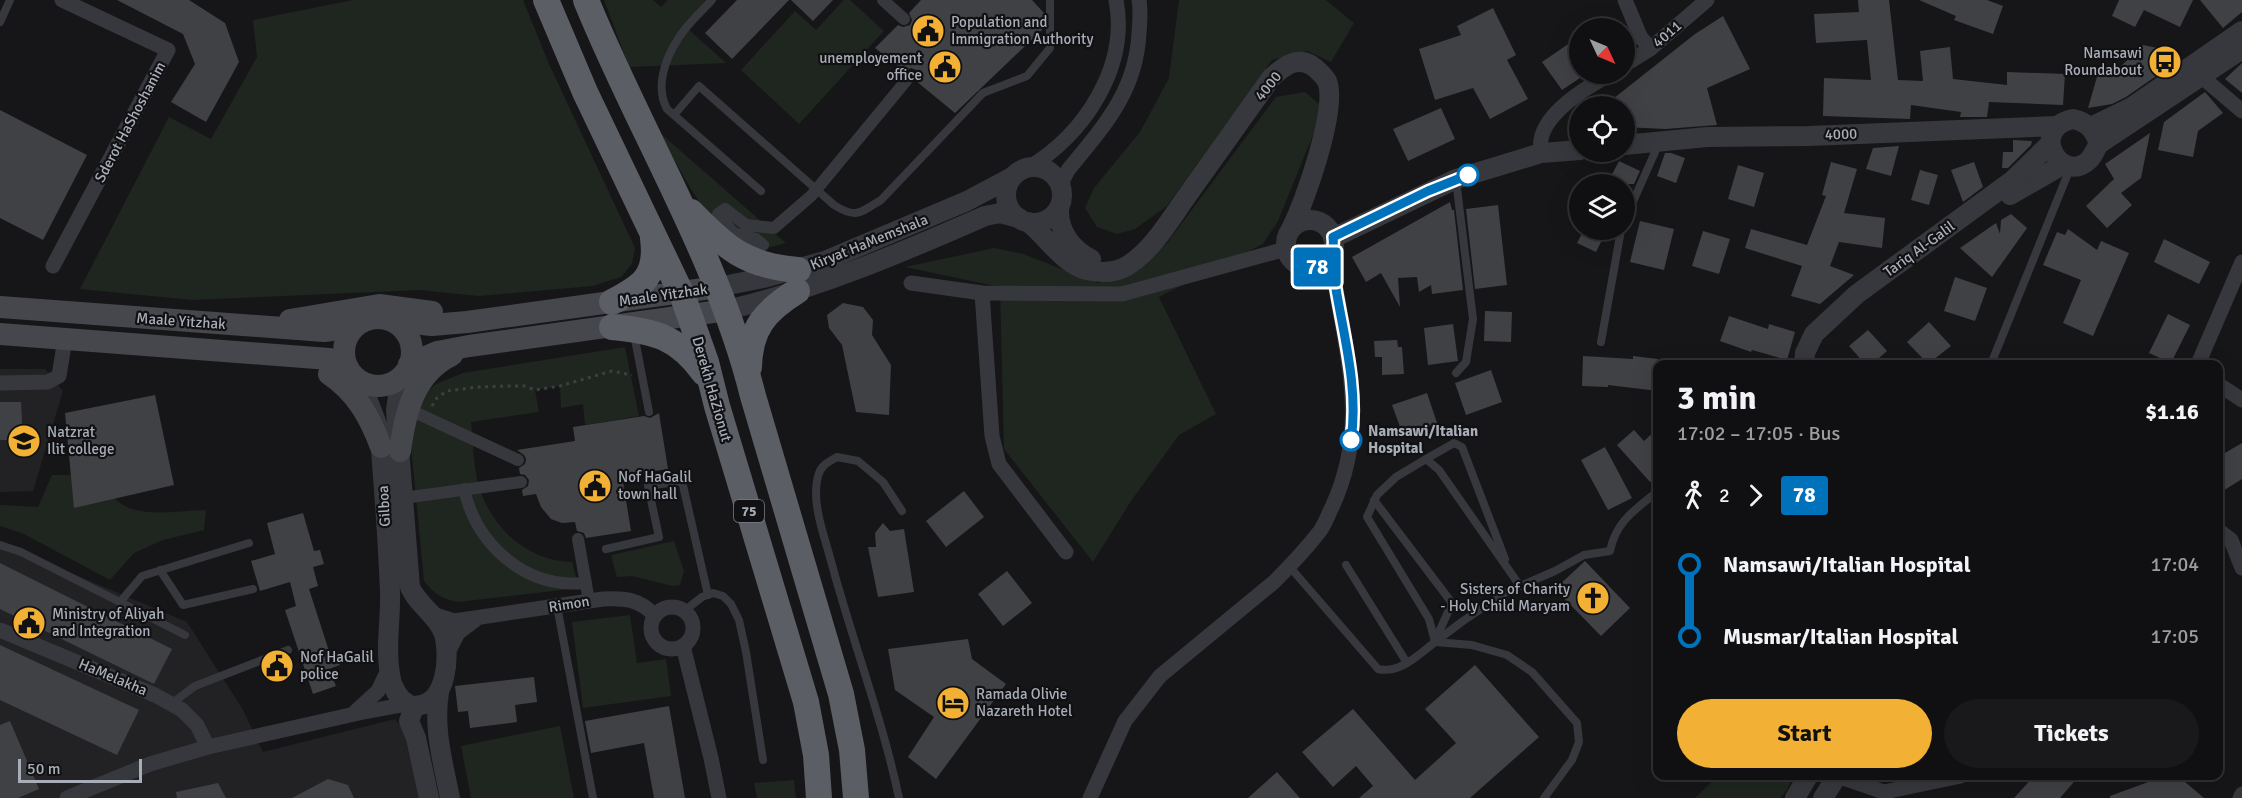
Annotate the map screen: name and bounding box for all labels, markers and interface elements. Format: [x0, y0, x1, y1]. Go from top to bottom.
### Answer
public building icon: Population and Immigration Authority [910, 13, 946, 49]
place label: Population and Immigration Authority [951, 13, 1093, 48]
street label: 4011 [1649, 17, 1685, 51]
north arrow [1569, 18, 1635, 84]
map controls [1569, 18, 1635, 240]
place label: Namsawi Roundabout [2064, 44, 2142, 79]
bus stop icon: Namsawi Roundabout [2147, 44, 2183, 80]
place label: unemployement office [819, 49, 922, 84]
public building icon: unemployement office [927, 49, 963, 85]
street label: Sderot HaShoshanim [91, 59, 169, 185]
street label: 4000 [1251, 68, 1285, 104]
button: locate [1569, 96, 1635, 162]
street label: 4000 [1824, 124, 1858, 144]
unlabelled marker [1457, 164, 1479, 186]
button: layers [1569, 174, 1635, 240]
street label: Kiryat HaMemshala [807, 210, 931, 274]
street label: Tariq Al-Galil [1880, 217, 1958, 281]
line badge: 78 [1290, 248, 1344, 286]
text: 78 [1306, 254, 1328, 280]
street label: Maale Yitzhak [617, 280, 709, 310]
street label: Maale Yitzhak [136, 309, 227, 333]
street label: Derekh HaZionut [688, 334, 736, 444]
text: 3 min [1677, 378, 1757, 419]
text: $1.16 [2145, 398, 2199, 425]
text: 17:02 – 17:05 · Bus [1677, 421, 1840, 446]
place label: Namsawi/Italian Hospital [1368, 422, 1478, 457]
school or university icon: Natzrat Ilit college [6, 423, 42, 459]
place label: Natzrat Ilit college [47, 423, 115, 458]
marker: Namsawi/Italian Hospital [1340, 429, 1362, 451]
public building icon: Nof HaGalil town hall [577, 468, 613, 504]
place label: Nof HaGalil town hall [618, 468, 692, 503]
icon: walk [1677, 479, 1710, 512]
icon: forward [1739, 479, 1772, 512]
text: 78 [1793, 482, 1816, 508]
text: 2 [1719, 483, 1730, 508]
street label: Gilboa [374, 485, 394, 527]
road number: 75 [734, 500, 764, 522]
text: Namsawi/Italian Hospital [1723, 551, 1971, 578]
text: 17:04 [2150, 552, 2199, 577]
place label: Sisters of Charity - Holy Child Maryam [1440, 580, 1570, 615]
church icon: Sisters of Charity - Holy Child Maryam [1575, 580, 1611, 616]
street label: Rimon [547, 592, 591, 616]
public building icon: Ministry of Aliyah and Integration [11, 605, 47, 641]
place label: Ministry of Aliyah and Integration [52, 605, 164, 640]
text: Musmar/Italian Hospital [1723, 623, 1959, 650]
text: 17:05 [2150, 624, 2199, 649]
public building icon: Nof HaGalil police [259, 648, 295, 684]
place label: Nof HaGalil police [300, 648, 374, 683]
street label: HaMelakha [76, 655, 150, 699]
hotel icon: Ramada Olivie Nazareth Hotel [935, 685, 971, 721]
place label: Ramada Olivie Nazareth Hotel [976, 685, 1072, 720]
button: Start [1677, 699, 1932, 768]
button: Tickets [1944, 699, 2199, 768]
scale bar [18, 756, 142, 784]
text: 50 m [27, 759, 61, 779]

